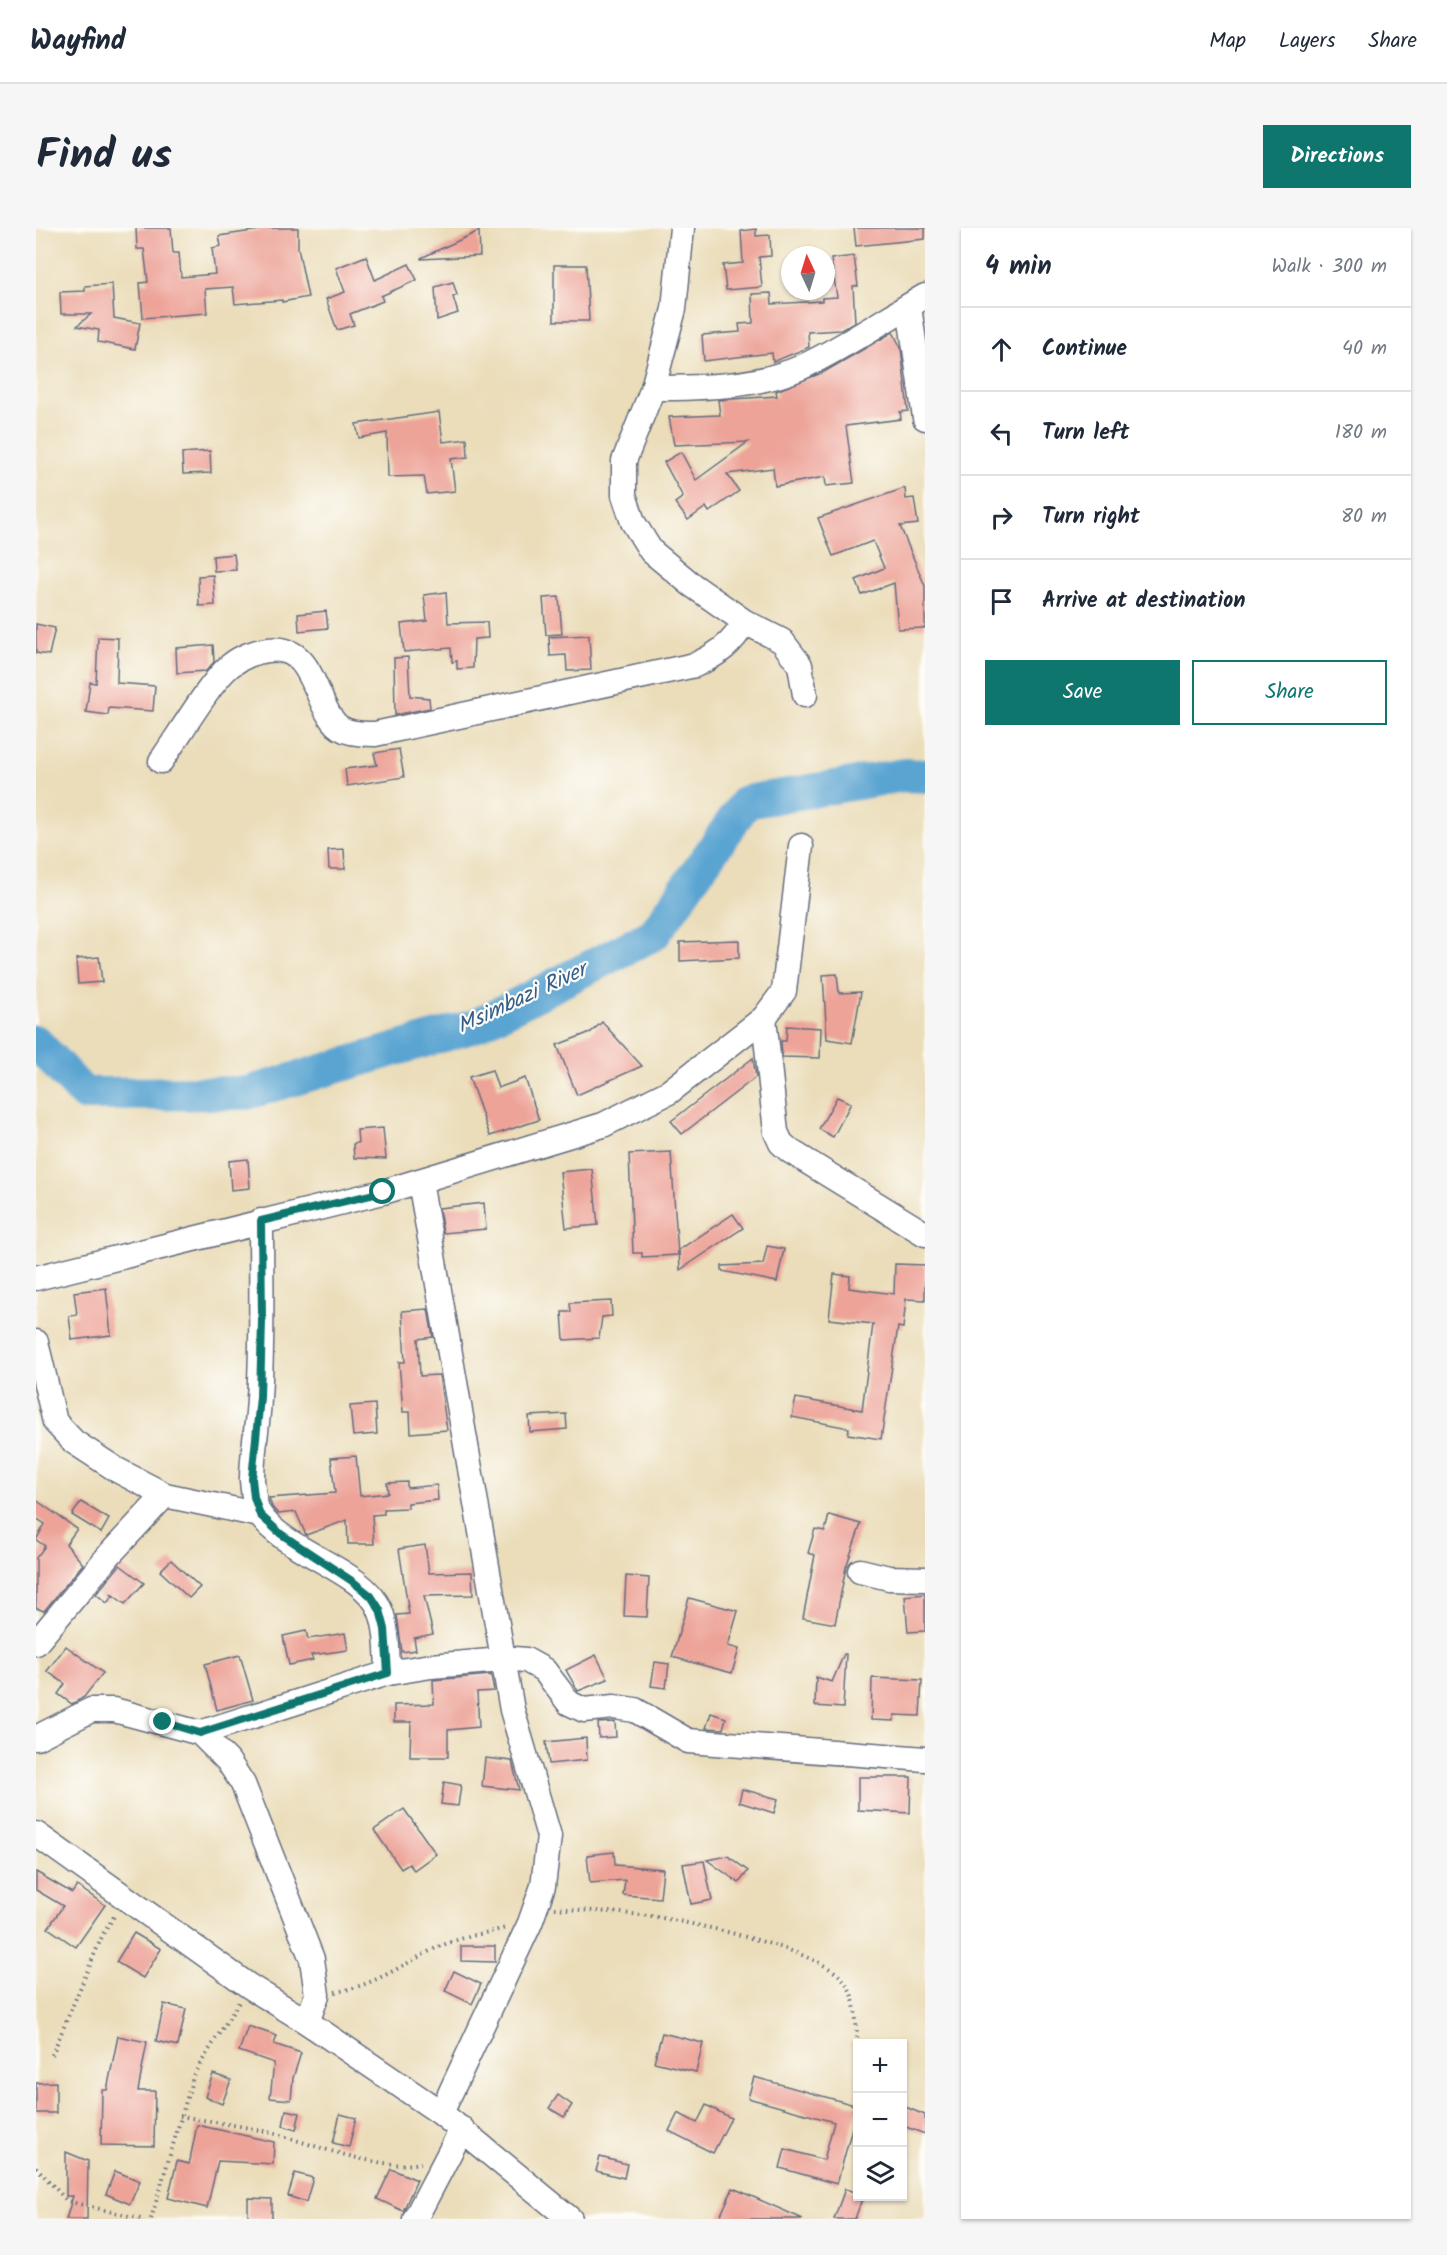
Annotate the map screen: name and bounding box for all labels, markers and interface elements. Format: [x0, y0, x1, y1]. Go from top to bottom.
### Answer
text: Wayfind [30, 19, 126, 64]
text: Map [1209, 25, 1246, 58]
text: Layers [1279, 25, 1335, 58]
text: Share [1368, 25, 1417, 58]
text: Find us [36, 123, 172, 190]
button: Directions [1263, 125, 1411, 188]
north arrow [781, 246, 835, 300]
text: 4 min [985, 246, 1052, 288]
text: Walk · 300 m [1272, 251, 1387, 283]
text: Continue [1042, 332, 1127, 367]
icon: ahead [985, 333, 1018, 366]
text: 40 m [1342, 333, 1387, 365]
text: Turn left [1042, 416, 1129, 451]
icon: left [985, 417, 1018, 450]
text: 180 m [1335, 417, 1387, 449]
text: Turn right [1042, 500, 1140, 535]
icon: right [985, 501, 1018, 534]
text: 80 m [1341, 501, 1387, 533]
text: Arrive at destination [1042, 584, 1245, 619]
icon: arrive [985, 585, 1018, 618]
button: Save [985, 660, 1180, 725]
button: Share [1192, 660, 1387, 725]
water label: Msimbazi River [451, 952, 597, 1044]
route start [369, 1178, 395, 1204]
route end [149, 1708, 175, 1734]
map controls [853, 2039, 907, 2201]
button: + [853, 2039, 907, 2093]
button: − [853, 2093, 907, 2147]
button: layers [853, 2147, 907, 2201]

